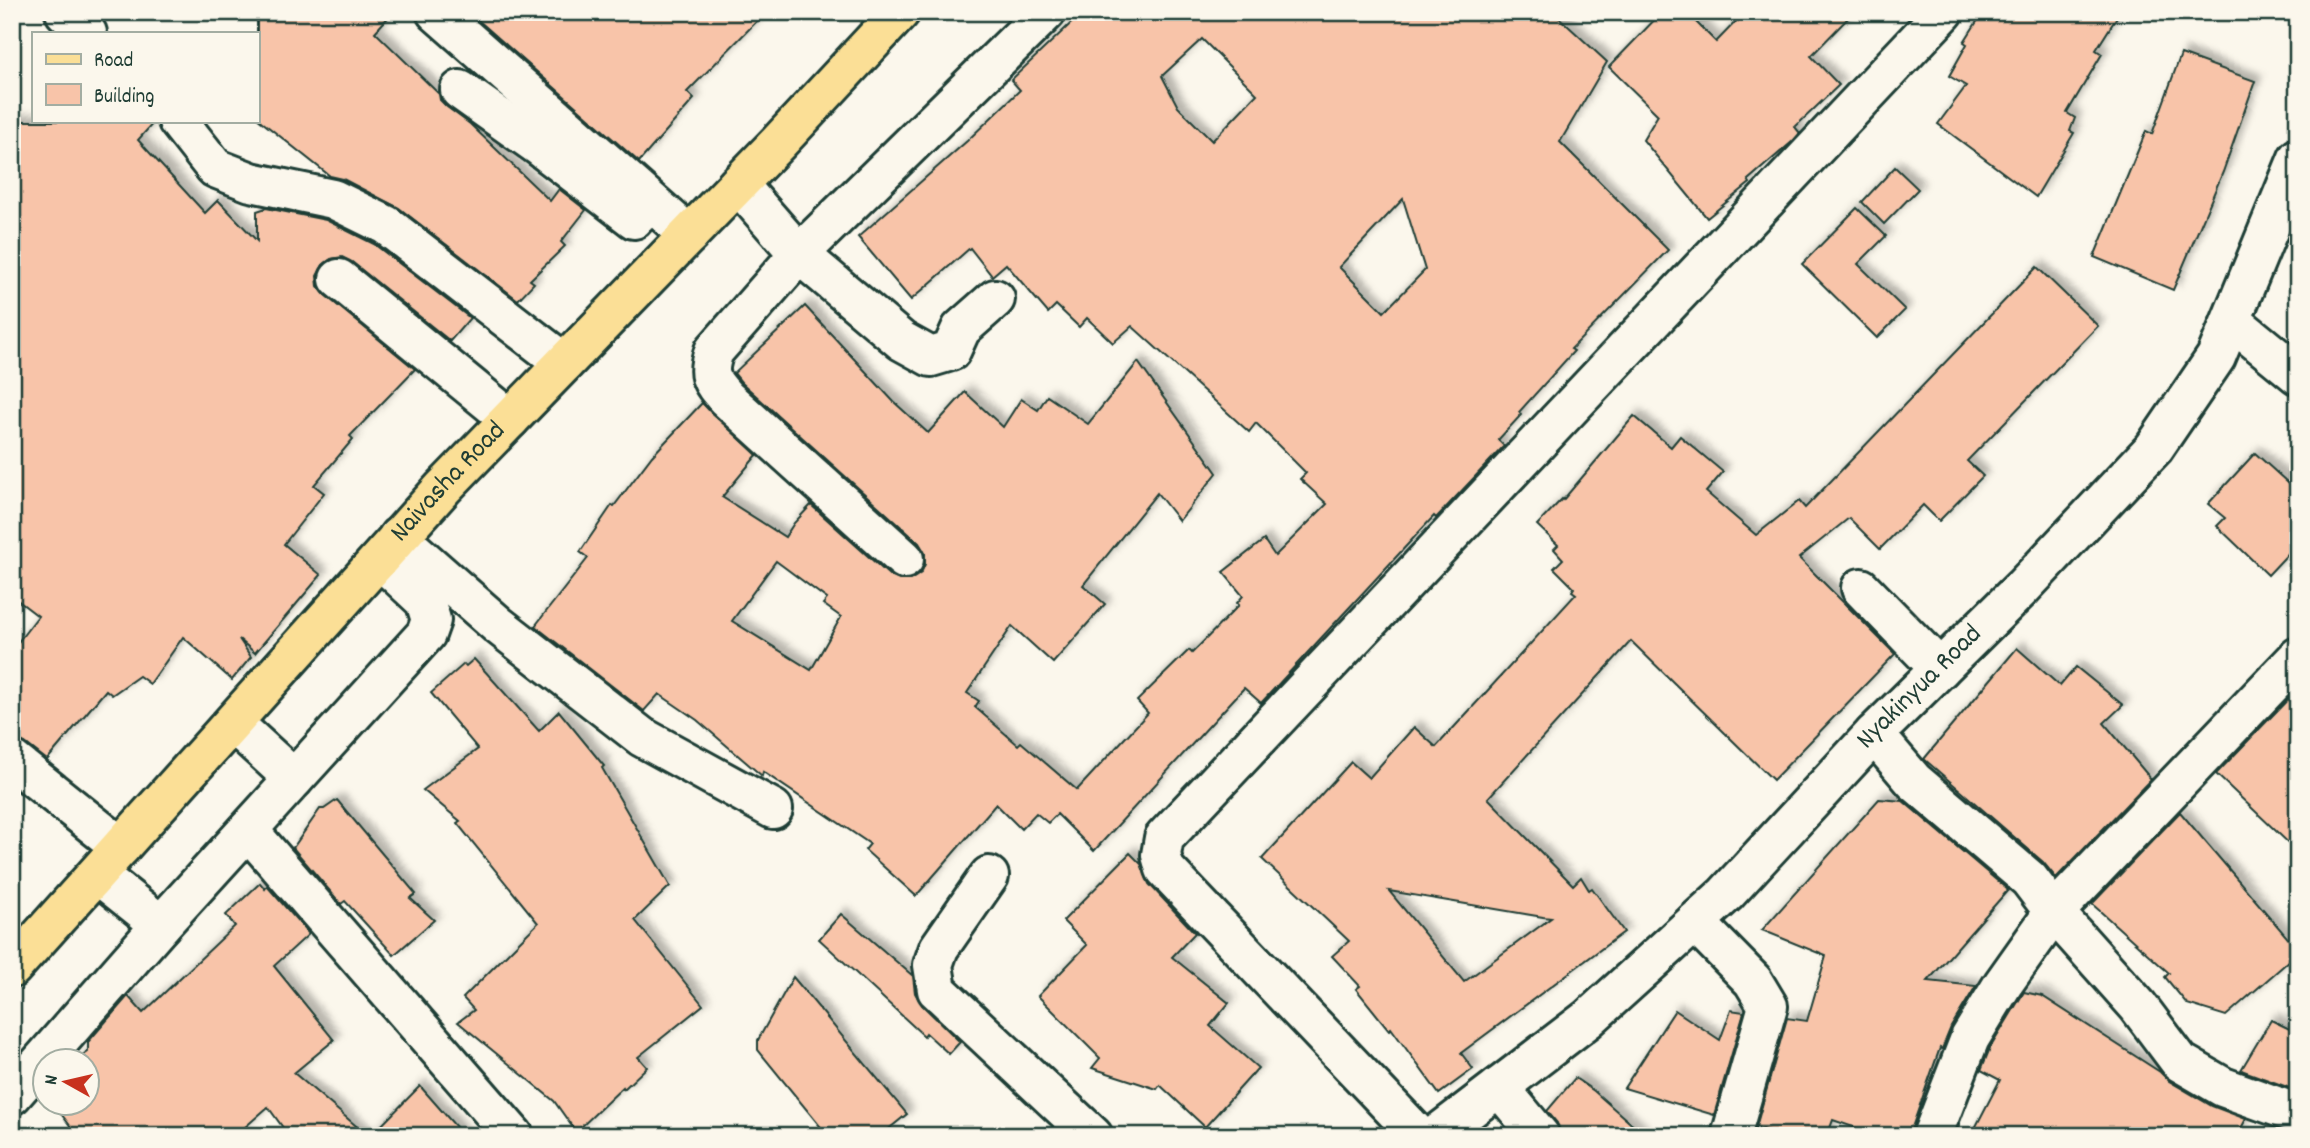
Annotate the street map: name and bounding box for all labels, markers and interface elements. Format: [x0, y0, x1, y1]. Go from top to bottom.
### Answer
legend [32, 32, 259, 122]
text: Road [94, 47, 133, 77]
text: Building [94, 83, 154, 113]
street label: Naivasha Road [382, 413, 516, 553]
street label: Nyakinyua Road [1848, 617, 1993, 760]
north arrow [32, 1046, 102, 1116]
text: N [39, 1074, 67, 1087]

